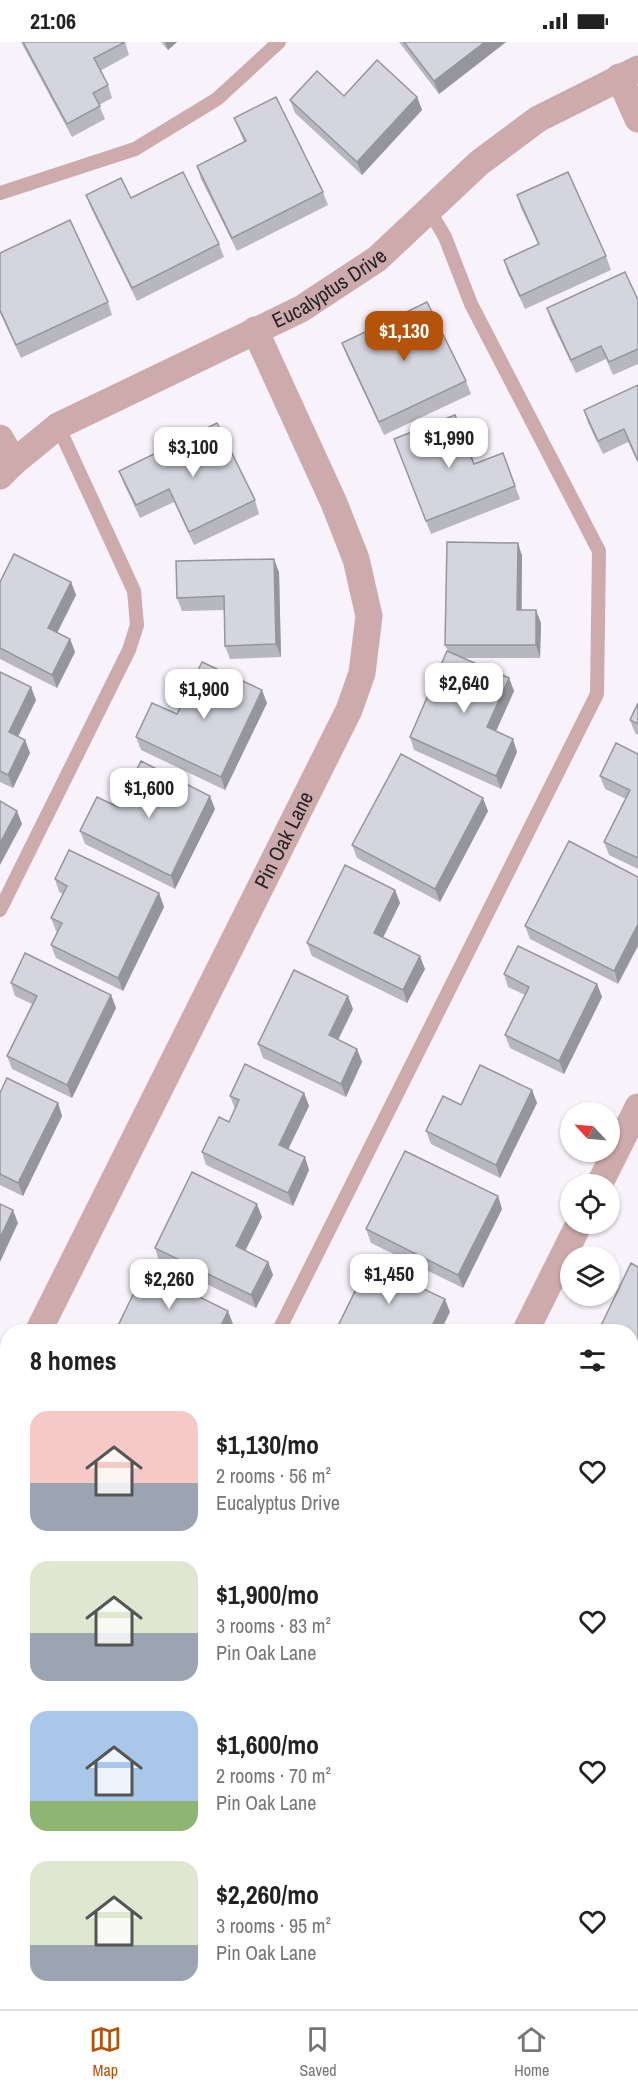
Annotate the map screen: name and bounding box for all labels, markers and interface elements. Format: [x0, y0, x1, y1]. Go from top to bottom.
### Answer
text: 21:06 [30, 6, 76, 36]
street label: Eucalyptus Drive [267, 242, 393, 335]
pin: $1,130 [355, 311, 453, 362]
text: $1,130 [379, 317, 429, 344]
pin: $1,990 [400, 418, 498, 469]
text: $1,990 [424, 424, 474, 451]
pin: $3,100 [144, 427, 242, 478]
text: $3,100 [168, 433, 218, 460]
pin: $2,640 [415, 663, 513, 714]
pin: $1,900 [155, 669, 253, 720]
text: $2,640 [439, 669, 489, 696]
text: $1,900 [179, 675, 229, 702]
pin: $1,600 [100, 768, 198, 819]
text: $1,600 [124, 774, 174, 801]
street label: Pin Oak Lane [247, 786, 320, 893]
north arrow [560, 1102, 620, 1162]
map controls [560, 1102, 620, 1306]
button: locate [560, 1174, 620, 1234]
button: layers [560, 1246, 620, 1306]
pin: $1,450 [340, 1254, 438, 1305]
pin: $2,260 [120, 1259, 218, 1310]
text: $1,450 [364, 1260, 414, 1287]
text: $2,260 [144, 1265, 194, 1292]
text: 8 homes [30, 1343, 117, 1378]
icon: filters [576, 1344, 609, 1377]
text: $1,130/mo [216, 1427, 319, 1462]
icon: home [78, 1435, 150, 1507]
icon: heart [576, 1455, 609, 1488]
text: 2 rooms · 56 m² [216, 1462, 331, 1489]
text: Eucalyptus Drive [216, 1489, 340, 1516]
text: $1,900/mo [216, 1577, 319, 1612]
icon: home [78, 1585, 150, 1657]
icon: heart [576, 1605, 609, 1638]
text: 3 rooms · 83 m² [216, 1612, 331, 1639]
text: Pin Oak Lane [216, 1639, 316, 1666]
text: $1,600/mo [216, 1727, 319, 1762]
icon: home [78, 1735, 150, 1807]
icon: heart [576, 1755, 609, 1788]
text: 2 rooms · 70 m² [216, 1762, 331, 1789]
text: Pin Oak Lane [216, 1789, 316, 1816]
text: $2,260/mo [216, 1877, 319, 1912]
icon: home [78, 1885, 150, 1957]
icon: heart [576, 1905, 609, 1938]
text: 3 rooms · 95 m² [216, 1912, 331, 1939]
text: Pin Oak Lane [216, 1939, 316, 1966]
tab: Map [89, 2023, 122, 2081]
tab: Saved [299, 2023, 337, 2081]
tab: Home [514, 2023, 549, 2081]

